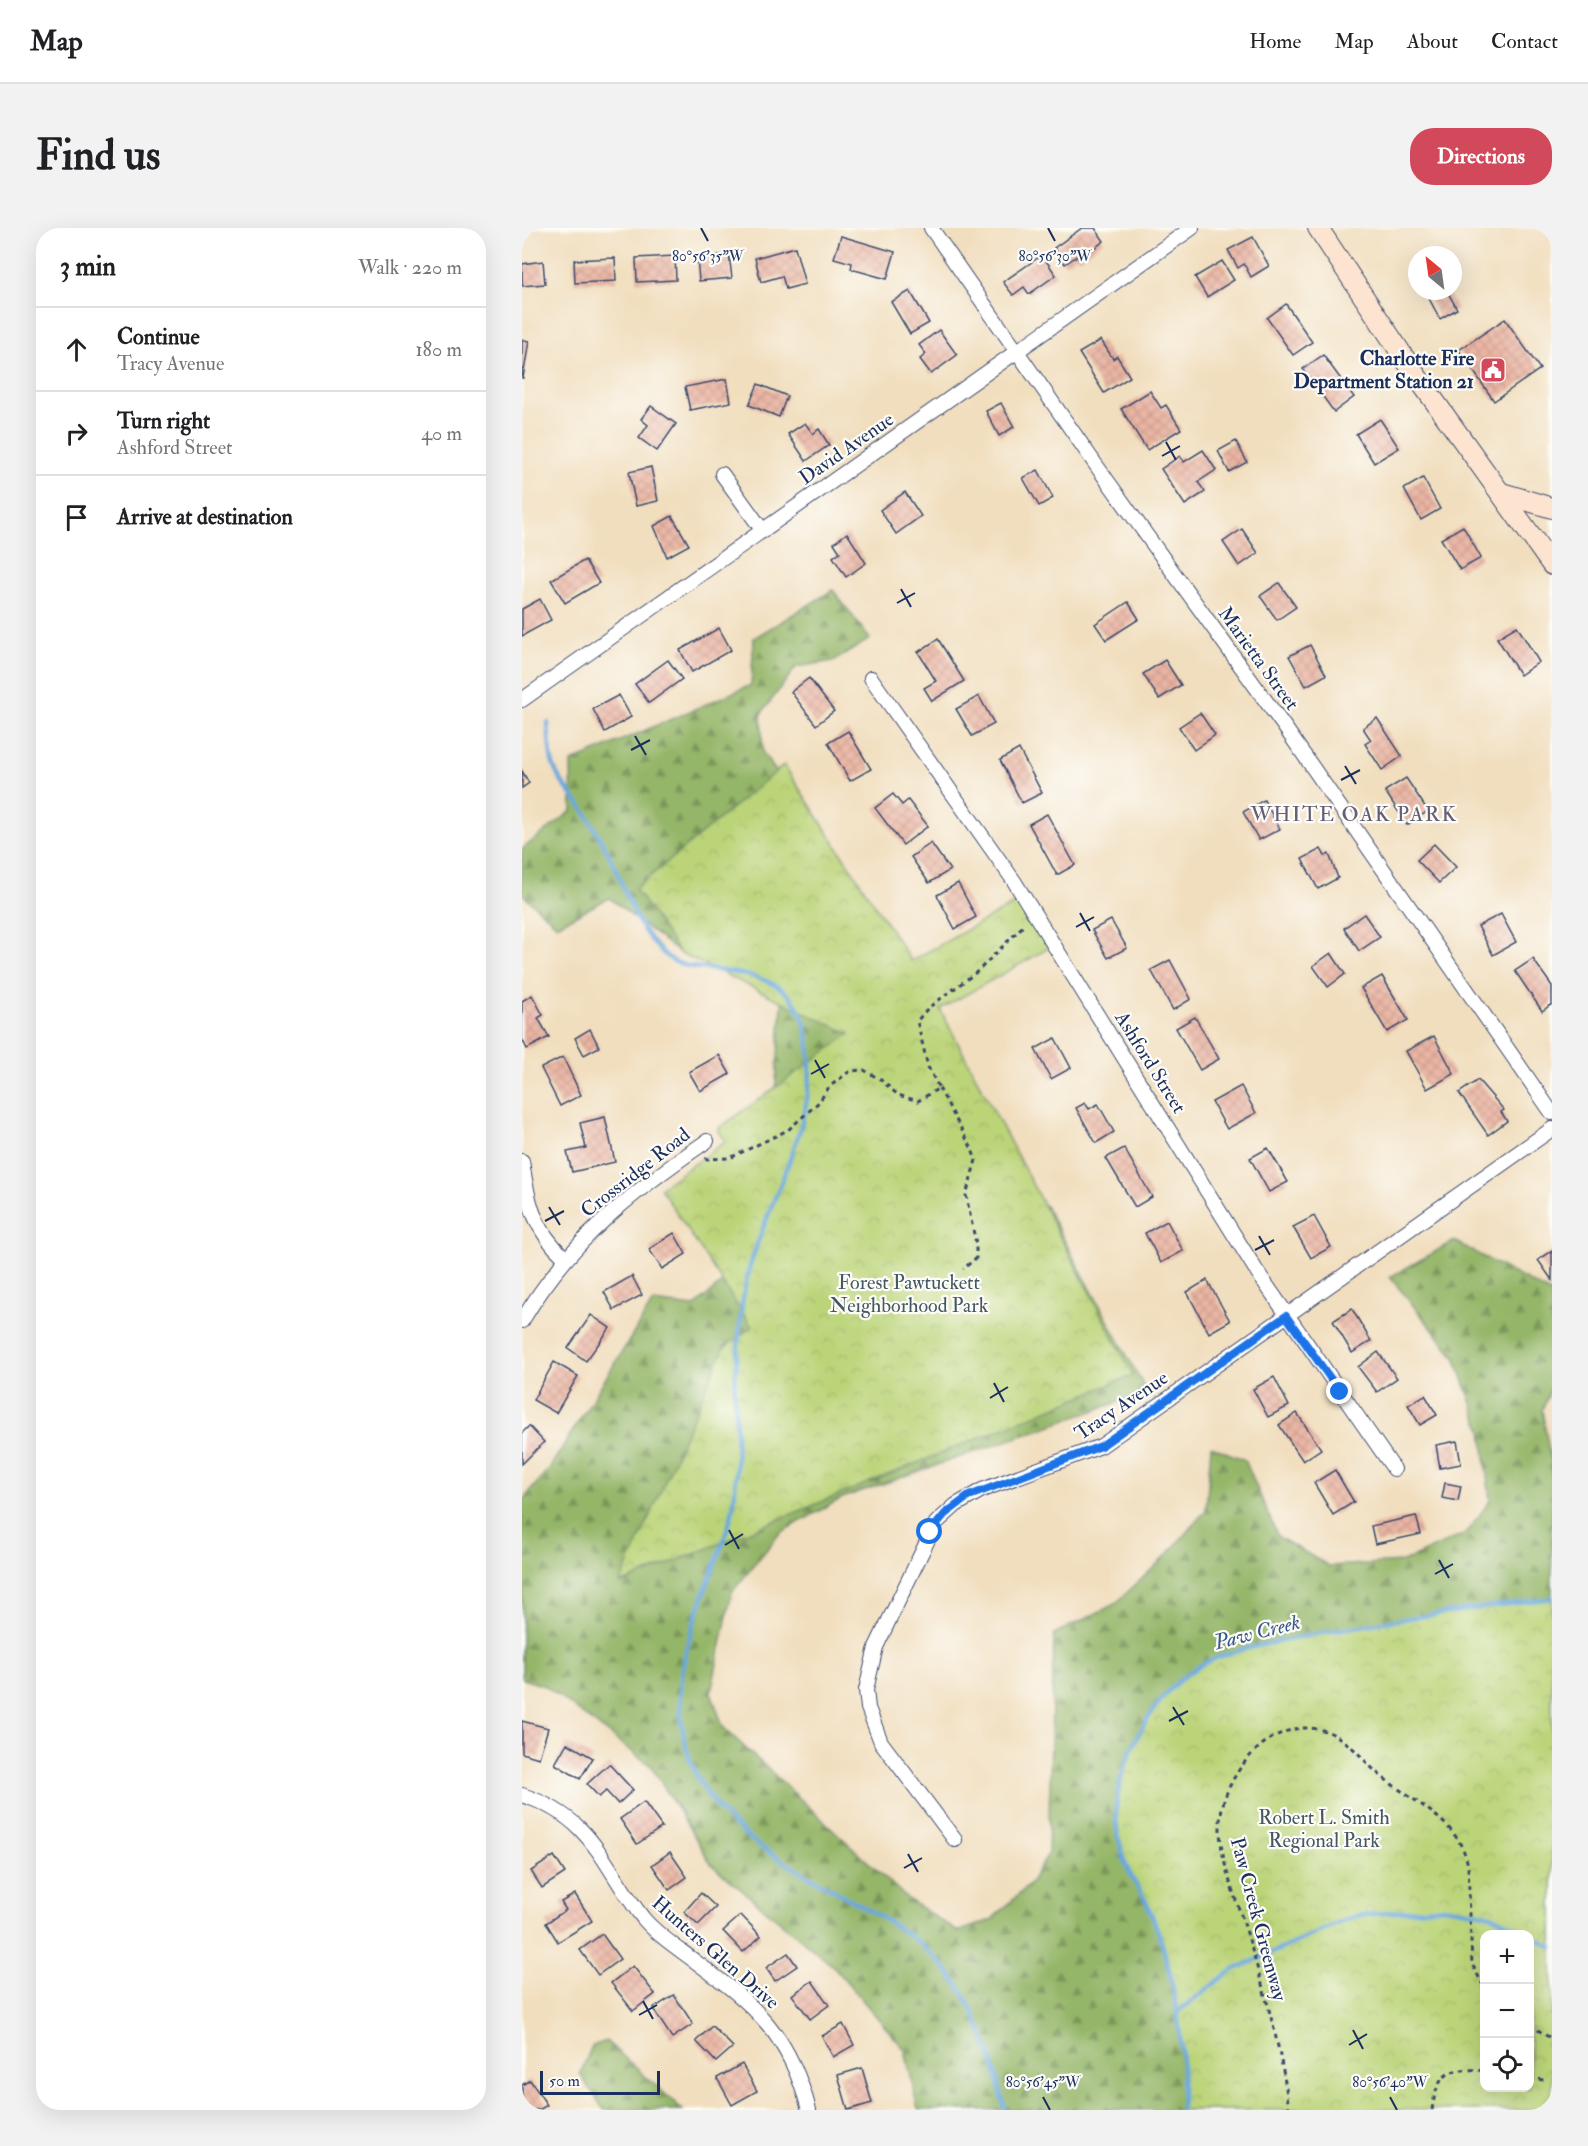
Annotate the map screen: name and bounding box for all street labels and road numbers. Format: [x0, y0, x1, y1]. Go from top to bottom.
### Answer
street label: David Avenue [794, 407, 899, 490]
street label: Marietta Street [1213, 602, 1305, 715]
street label: Ashford Street [1109, 1006, 1192, 1118]
street label: Crossridge Road [576, 1122, 695, 1223]
street label: Tracy Avenue [1070, 1365, 1173, 1446]
street label: Paw Creek Greenway [1225, 1835, 1293, 2005]
street label: Hunters Glen Drive [647, 1890, 784, 2015]

